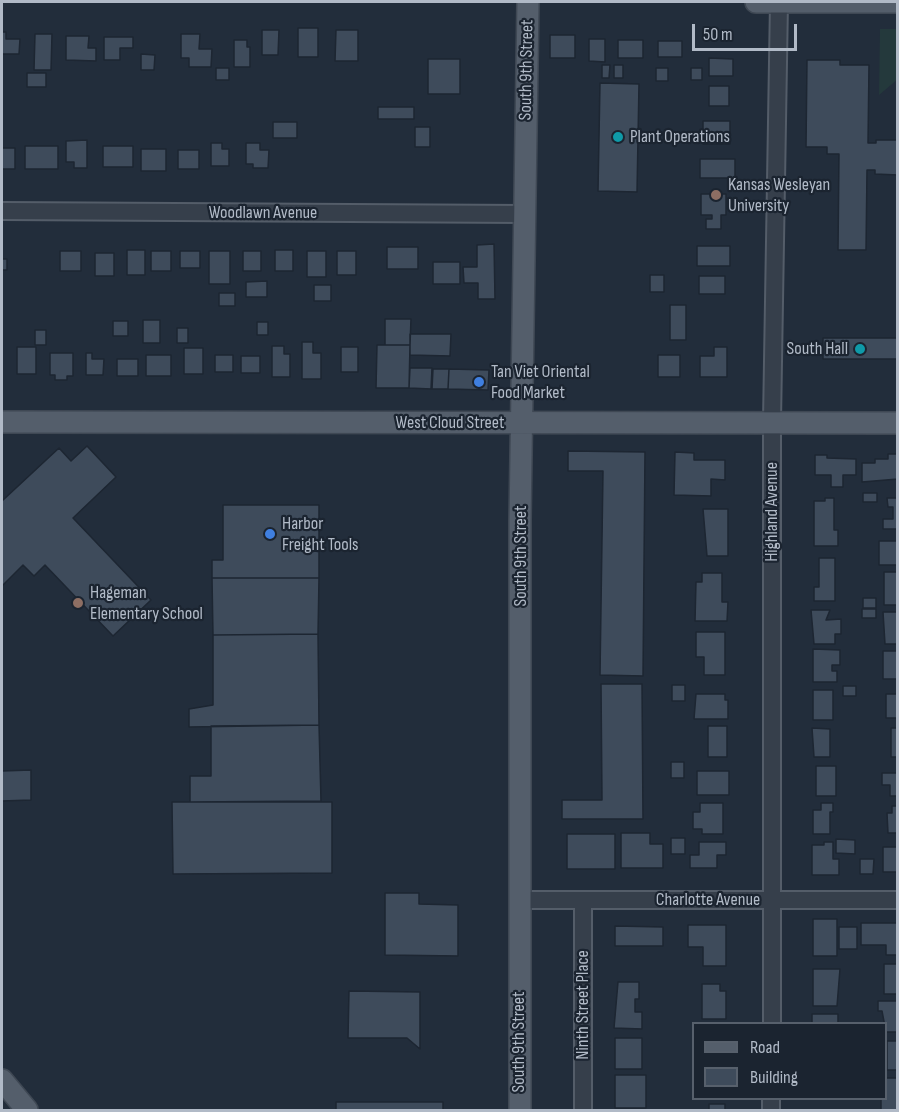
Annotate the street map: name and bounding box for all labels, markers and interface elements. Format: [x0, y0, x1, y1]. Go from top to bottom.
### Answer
scale bar [695, 12, 800, 50]
street label: South 9th Street [515, 19, 539, 121]
text: 50 m [703, 24, 733, 45]
place label: Plant Operations [630, 126, 730, 148]
marker: Plant Operations [611, 130, 625, 144]
place label: Kansas Wesleyan University [728, 174, 830, 216]
marker: Kansas Wesleyan University [709, 188, 723, 202]
street label: Woodlawn Avenue [209, 202, 317, 224]
place label: South Hall [786, 338, 848, 360]
marker: South Hall [853, 342, 867, 356]
place label: Tan Viet Oriental Food Market [491, 361, 590, 404]
marker: Tan Viet Oriental Food Market [472, 375, 486, 389]
street label: West Cloud Street [396, 412, 504, 434]
street label: Highland Avenue [761, 462, 783, 562]
street label: South 9th Street [510, 506, 532, 606]
place label: Harbor Freight Tools [282, 513, 358, 556]
marker: Harbor Freight Tools [263, 527, 277, 541]
place label: Hageman Elementary School [90, 582, 203, 624]
marker: Hageman Elementary School [71, 596, 85, 610]
street label: Charlotte Avenue [656, 889, 760, 911]
street label: Ninth Street Place [572, 950, 594, 1060]
street label: South 9th Street [508, 992, 530, 1092]
legend [692, 1022, 887, 1100]
text: Road [750, 1037, 780, 1058]
text: Building [750, 1067, 798, 1088]

